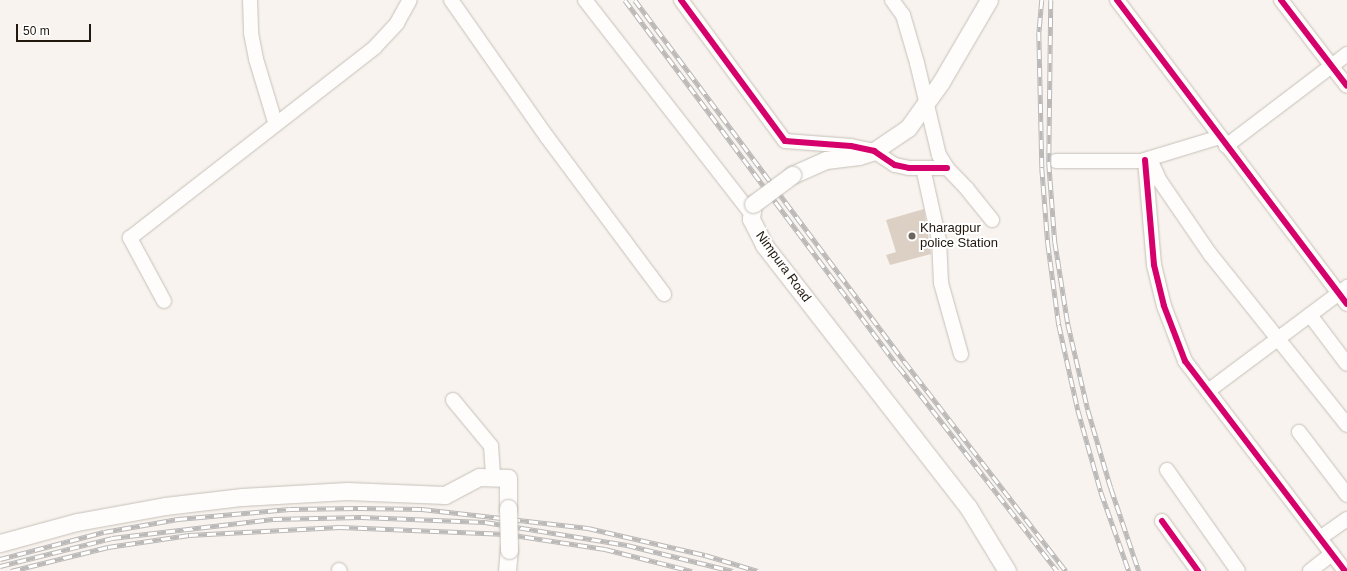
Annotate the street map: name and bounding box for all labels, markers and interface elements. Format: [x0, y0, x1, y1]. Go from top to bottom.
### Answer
scale bar [18, 16, 93, 42]
text: 50 m [23, 24, 50, 38]
place label: Kharagpur police Station [920, 221, 998, 252]
street label: Nimpura Road [752, 229, 814, 305]
marker: Kharagpur police Station [907, 231, 917, 241]

